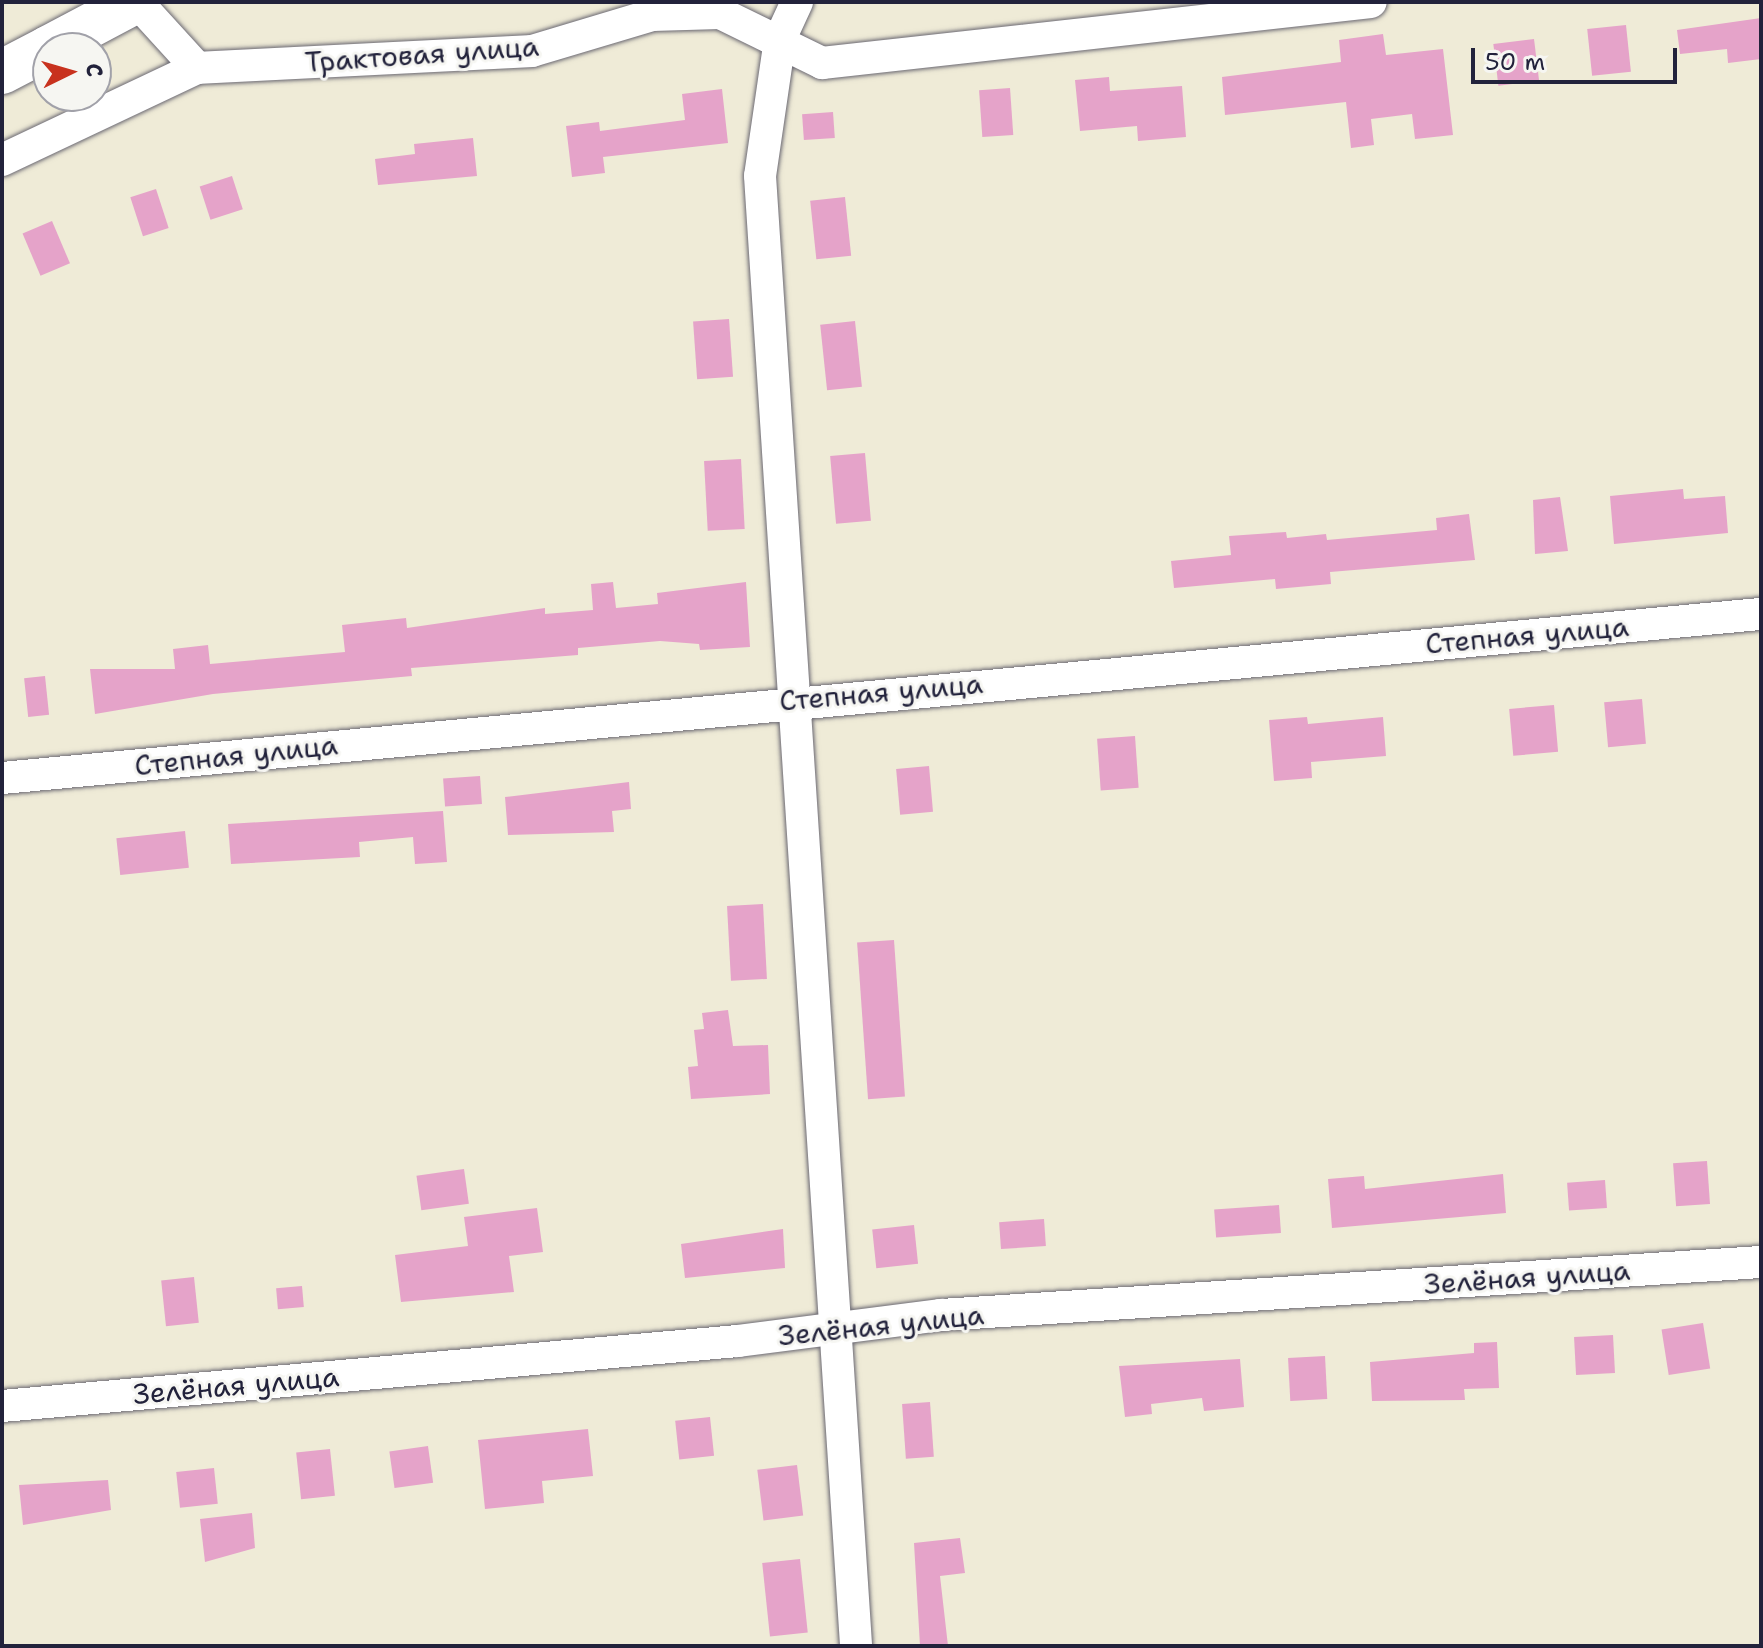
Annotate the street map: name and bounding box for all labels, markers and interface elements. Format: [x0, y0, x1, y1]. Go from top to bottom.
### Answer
street label: Трактовая улица [304, 29, 540, 79]
north arrow [32, 32, 112, 112]
scale bar [1475, 32, 1681, 82]
text: 50 m [1485, 46, 1545, 78]
text: С [79, 62, 109, 78]
street label: Степная улица [1424, 609, 1630, 661]
street label: Степная улица [778, 666, 984, 718]
street label: Степная улица [133, 728, 339, 782]
street label: Зелёная улица [1423, 1253, 1631, 1301]
street label: Зелёная улица [776, 1297, 986, 1353]
street label: Зелёная улица [132, 1359, 340, 1411]

